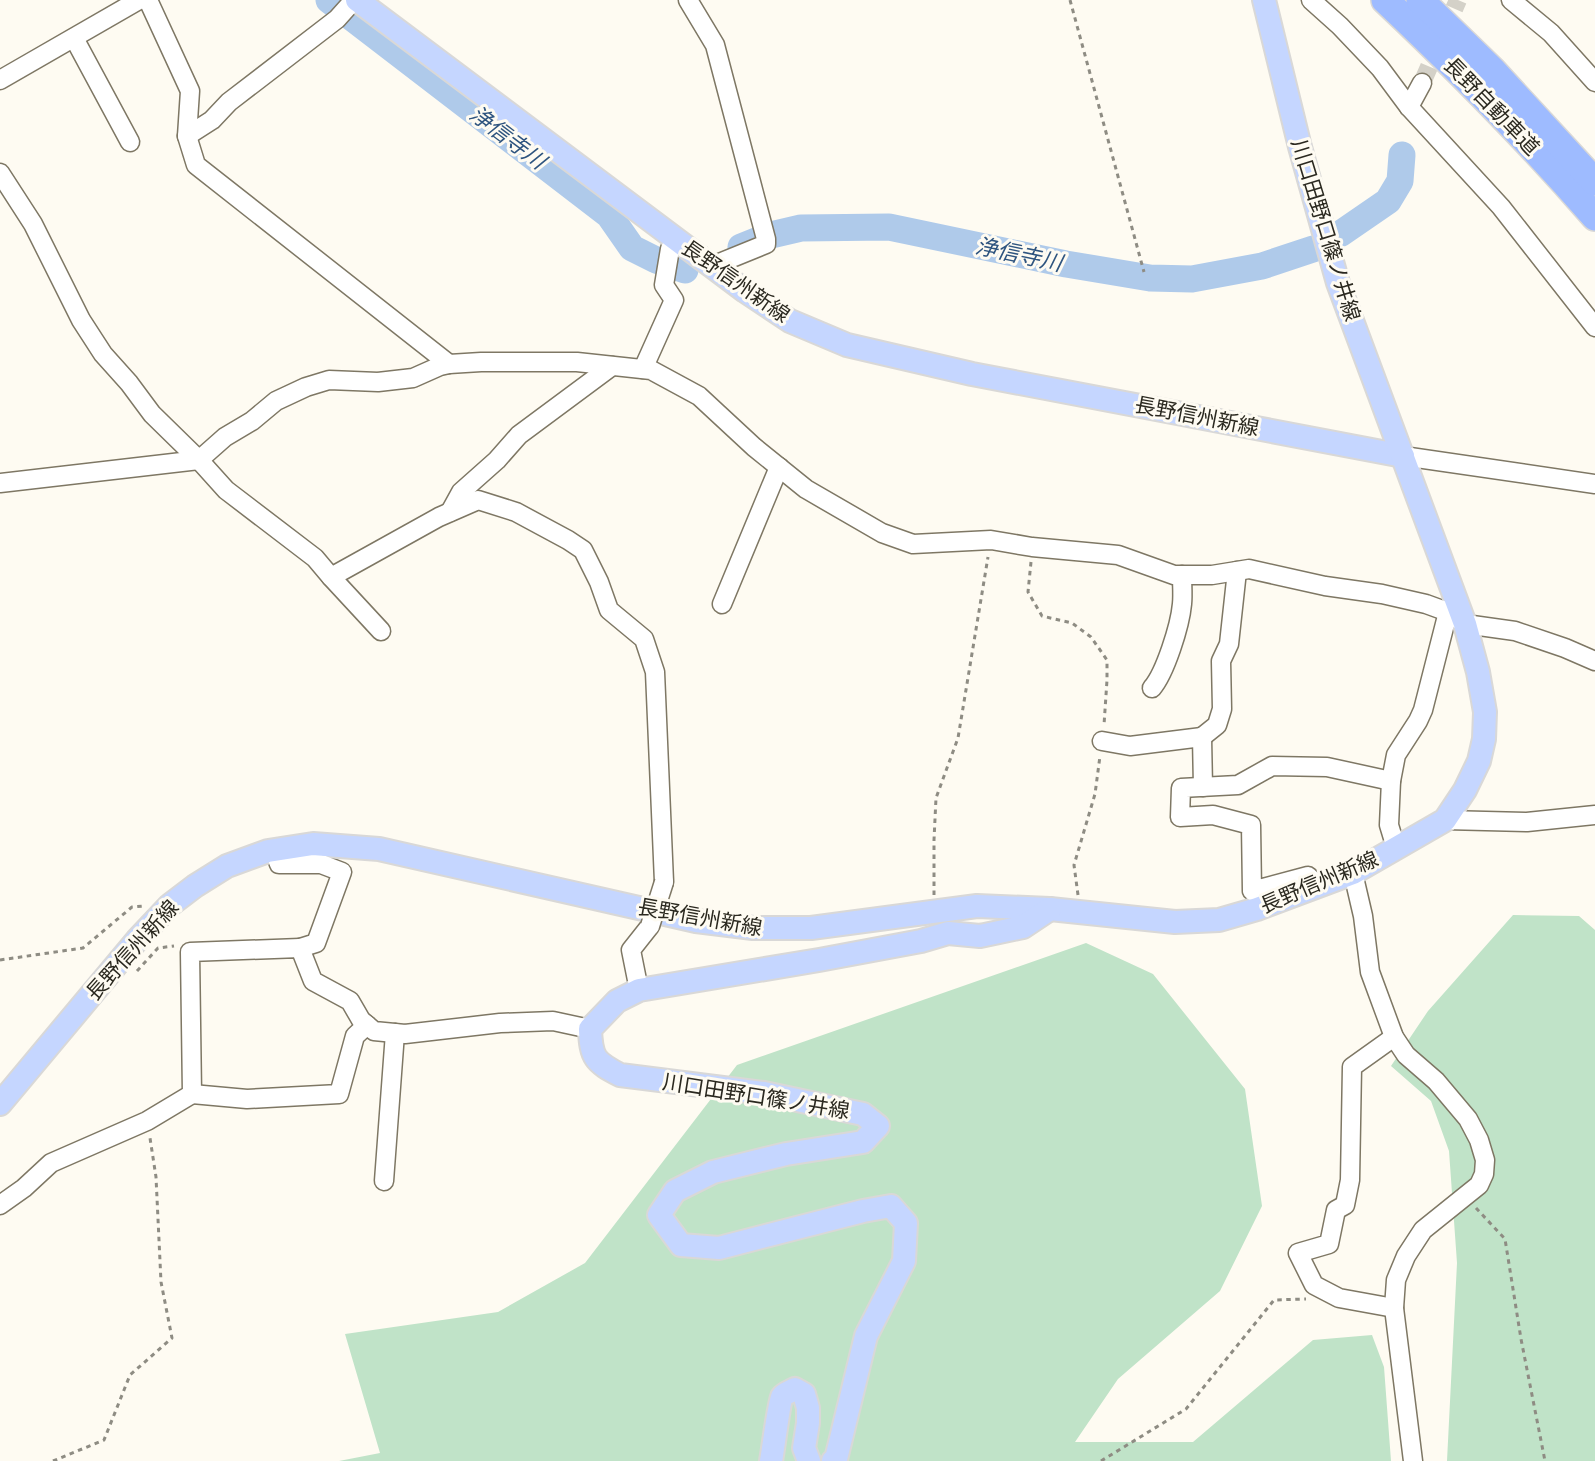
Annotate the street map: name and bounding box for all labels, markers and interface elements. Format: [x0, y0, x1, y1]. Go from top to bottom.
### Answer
street label: 長野自動車道 [1439, 51, 1545, 161]
water label: 浄信寺川 [464, 99, 553, 176]
street label: 川口田野口篠ノ井線 [1285, 136, 1367, 324]
water label: 浄信寺川 [973, 231, 1067, 277]
street label: 長野信州新線 [677, 234, 795, 328]
street label: 長野信州新線 [1133, 391, 1261, 441]
street label: 長野信州新線 [1256, 845, 1382, 919]
street label: 長野信州新線 [636, 893, 764, 941]
street label: 長野信州新線 [80, 894, 184, 1006]
street label: 川口田野口篠ノ井線 [661, 1068, 851, 1124]

